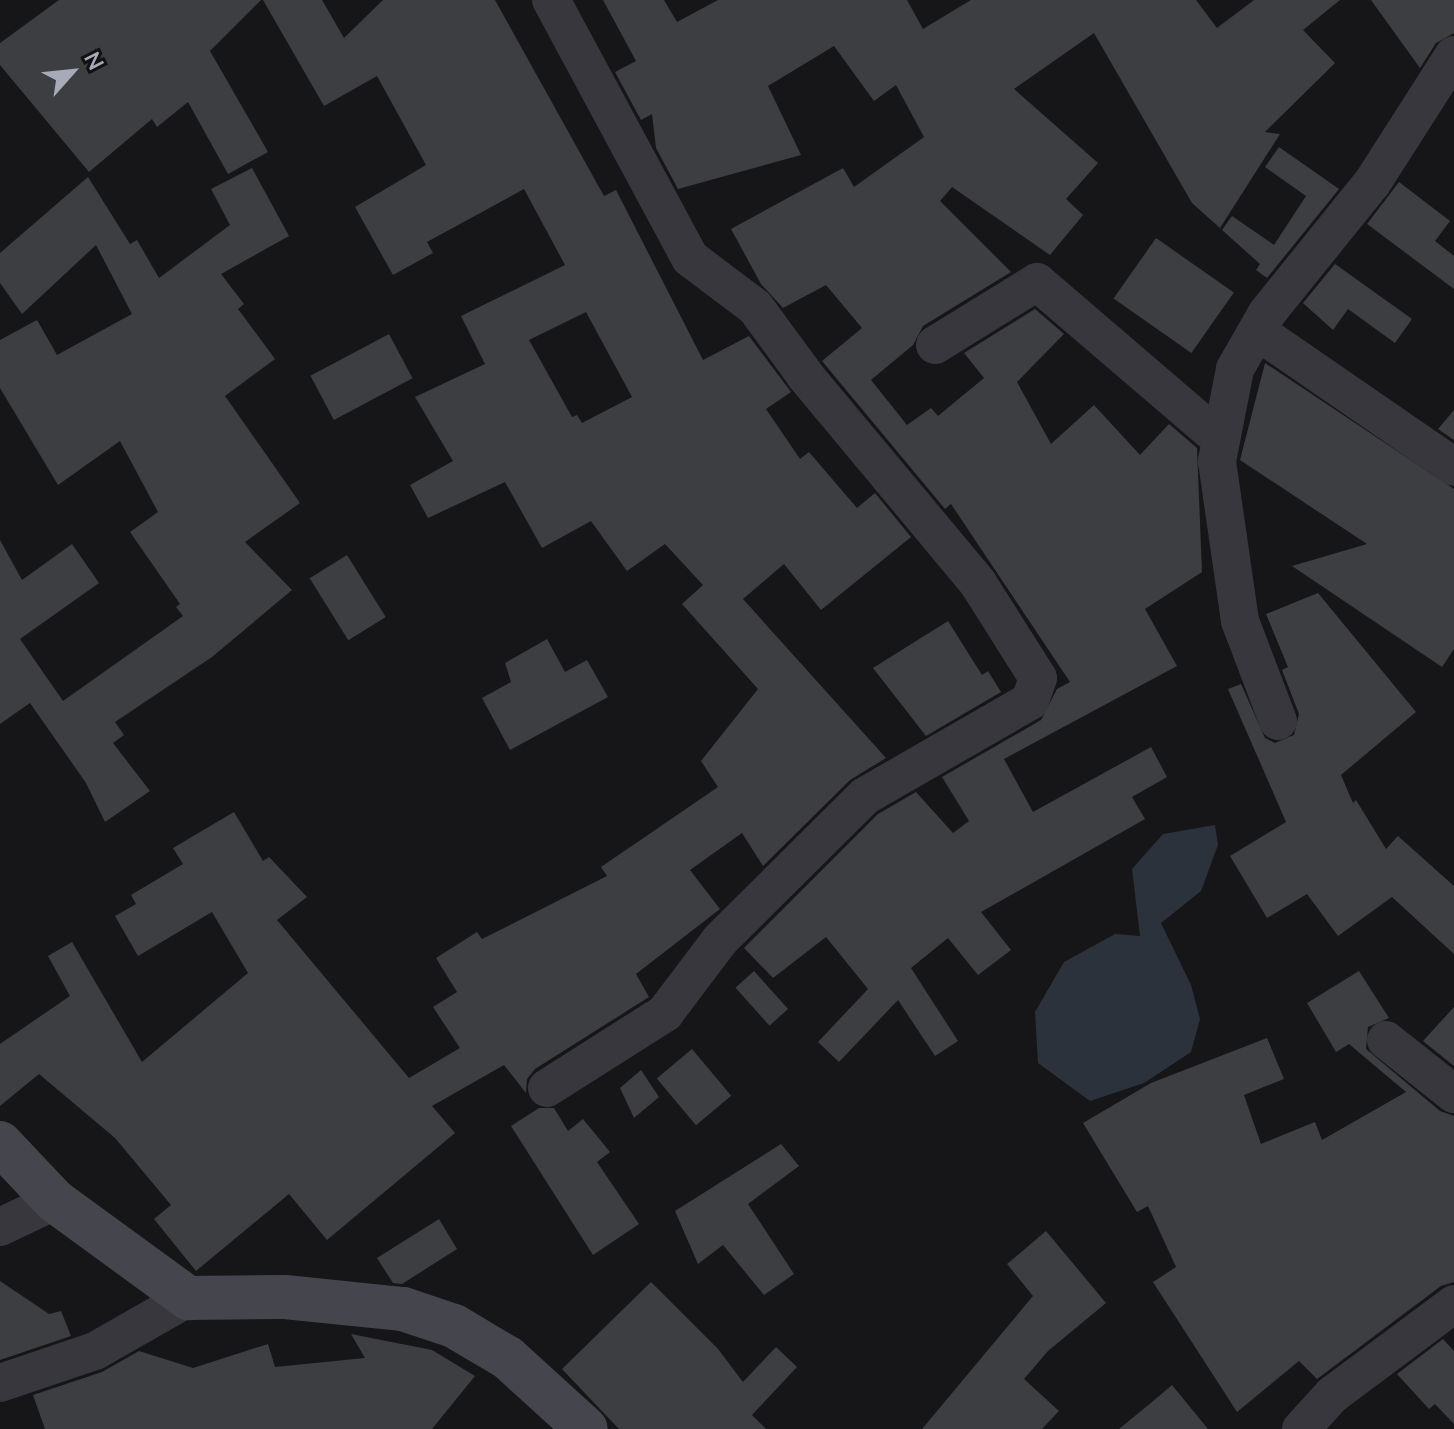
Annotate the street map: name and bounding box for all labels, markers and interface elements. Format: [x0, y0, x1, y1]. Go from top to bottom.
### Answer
north arrow [32, 32, 112, 112]
text: N [76, 47, 110, 75]

